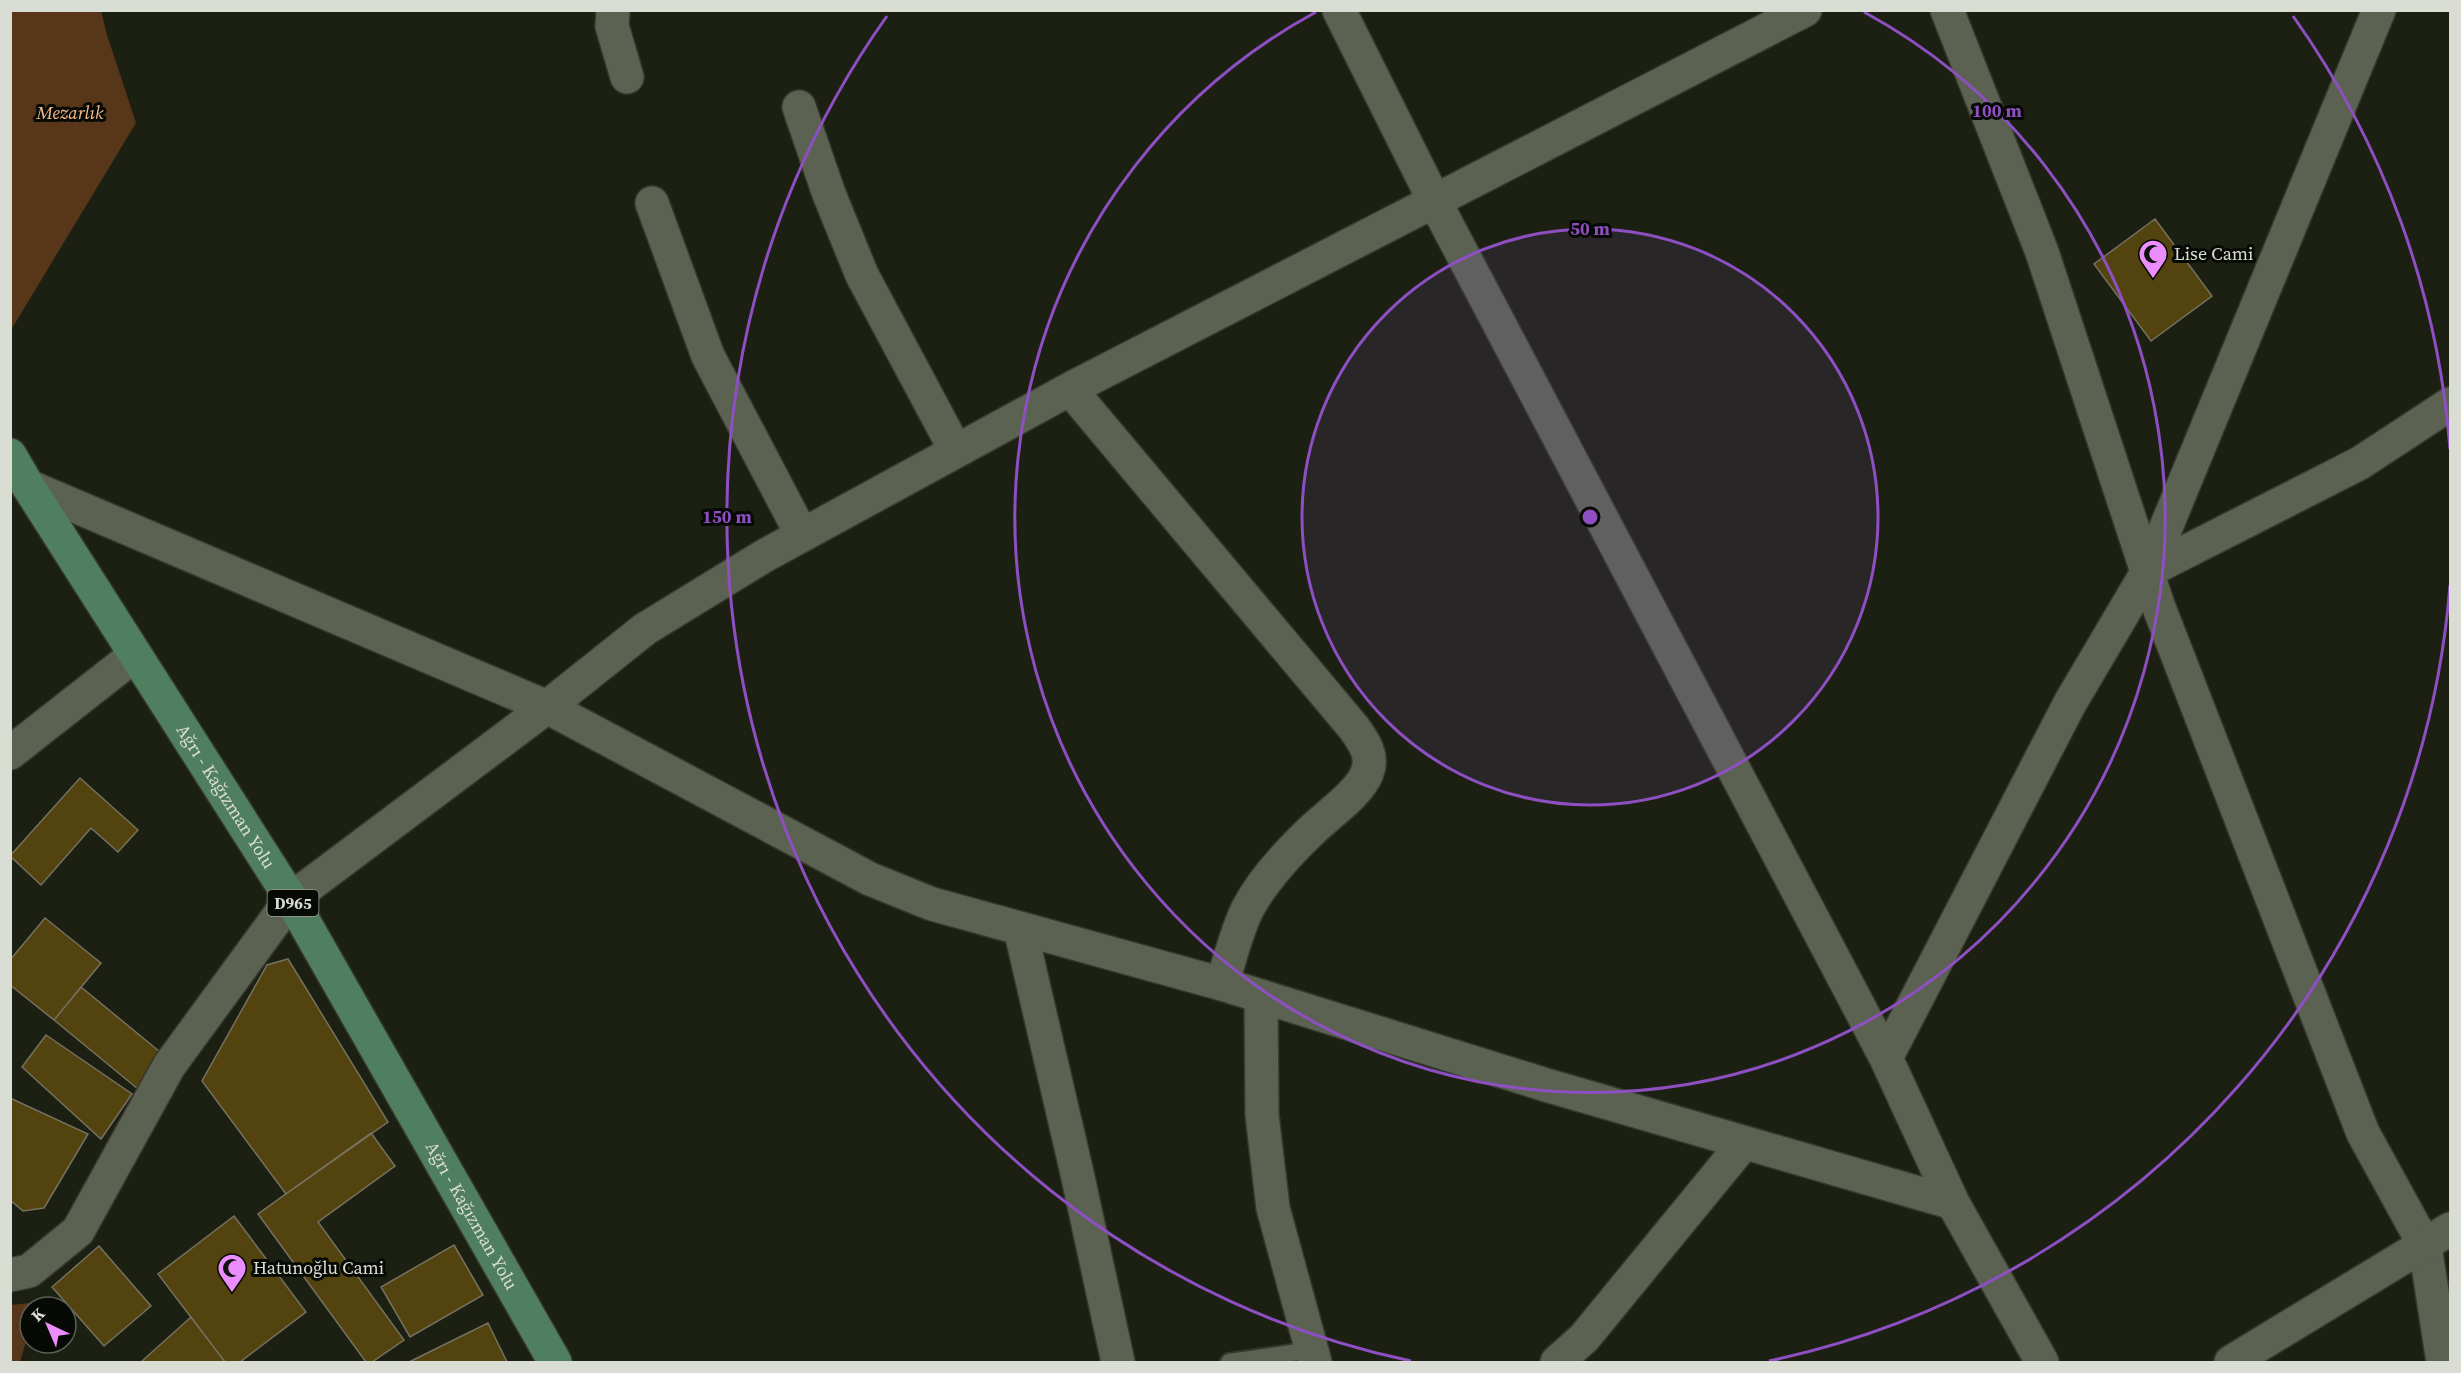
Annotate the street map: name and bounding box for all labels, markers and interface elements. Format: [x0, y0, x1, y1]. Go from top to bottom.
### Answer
text: 100 m [1972, 98, 2022, 123]
park label: Mezarlık [35, 100, 104, 125]
text: 50 m [1570, 216, 1610, 241]
mosque icon: Lise Cami [2137, 238, 2169, 280]
place label: Lise Cami [2174, 241, 2253, 266]
text: 150 m [702, 504, 752, 529]
centre of rings [1580, 507, 1600, 527]
street label: Ağrı - Kağızman Yolu [171, 719, 282, 873]
road number: D965 [268, 890, 318, 916]
street label: Ağrı - Kağızman Yolu [420, 1137, 524, 1294]
mosque icon: Hatunoğlu Cami [216, 1252, 248, 1294]
place label: Hatunoğlu Cami [253, 1255, 384, 1280]
north arrow [18, 1295, 78, 1355]
text: K [26, 1302, 50, 1326]

